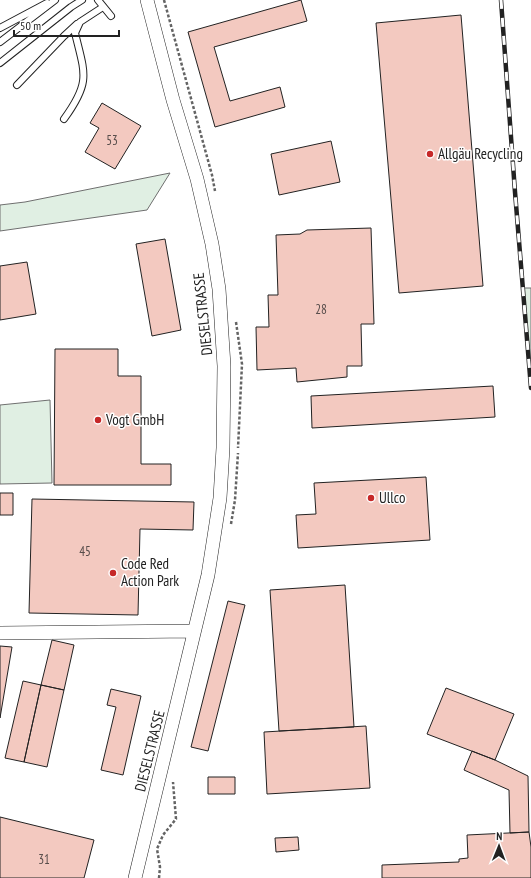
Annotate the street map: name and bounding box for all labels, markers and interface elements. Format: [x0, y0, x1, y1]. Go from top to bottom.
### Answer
scale bar [14, 12, 119, 38]
text: 50 m [20, 18, 41, 33]
house number: 53 [106, 132, 118, 149]
place label: Allgäu Recycling [438, 144, 523, 163]
marker: Allgäu Recycling [425, 149, 435, 159]
street label: DIESELSTRASSE [189, 272, 216, 356]
house number: 28 [315, 301, 327, 318]
place label: Vogt GmbH [105, 410, 164, 429]
marker: Vogt GmbH [93, 415, 103, 425]
place label: Ullco [379, 488, 405, 507]
marker: Ullco [366, 493, 376, 503]
house number: 45 [79, 543, 91, 560]
place label: Code Red Action Park [121, 554, 179, 590]
marker: Code Red Action Park [108, 568, 118, 578]
street label: DIESELSTRASSE [130, 708, 169, 794]
north arrow [479, 826, 519, 866]
text: N [496, 829, 502, 843]
house number: 31 [38, 851, 50, 868]

